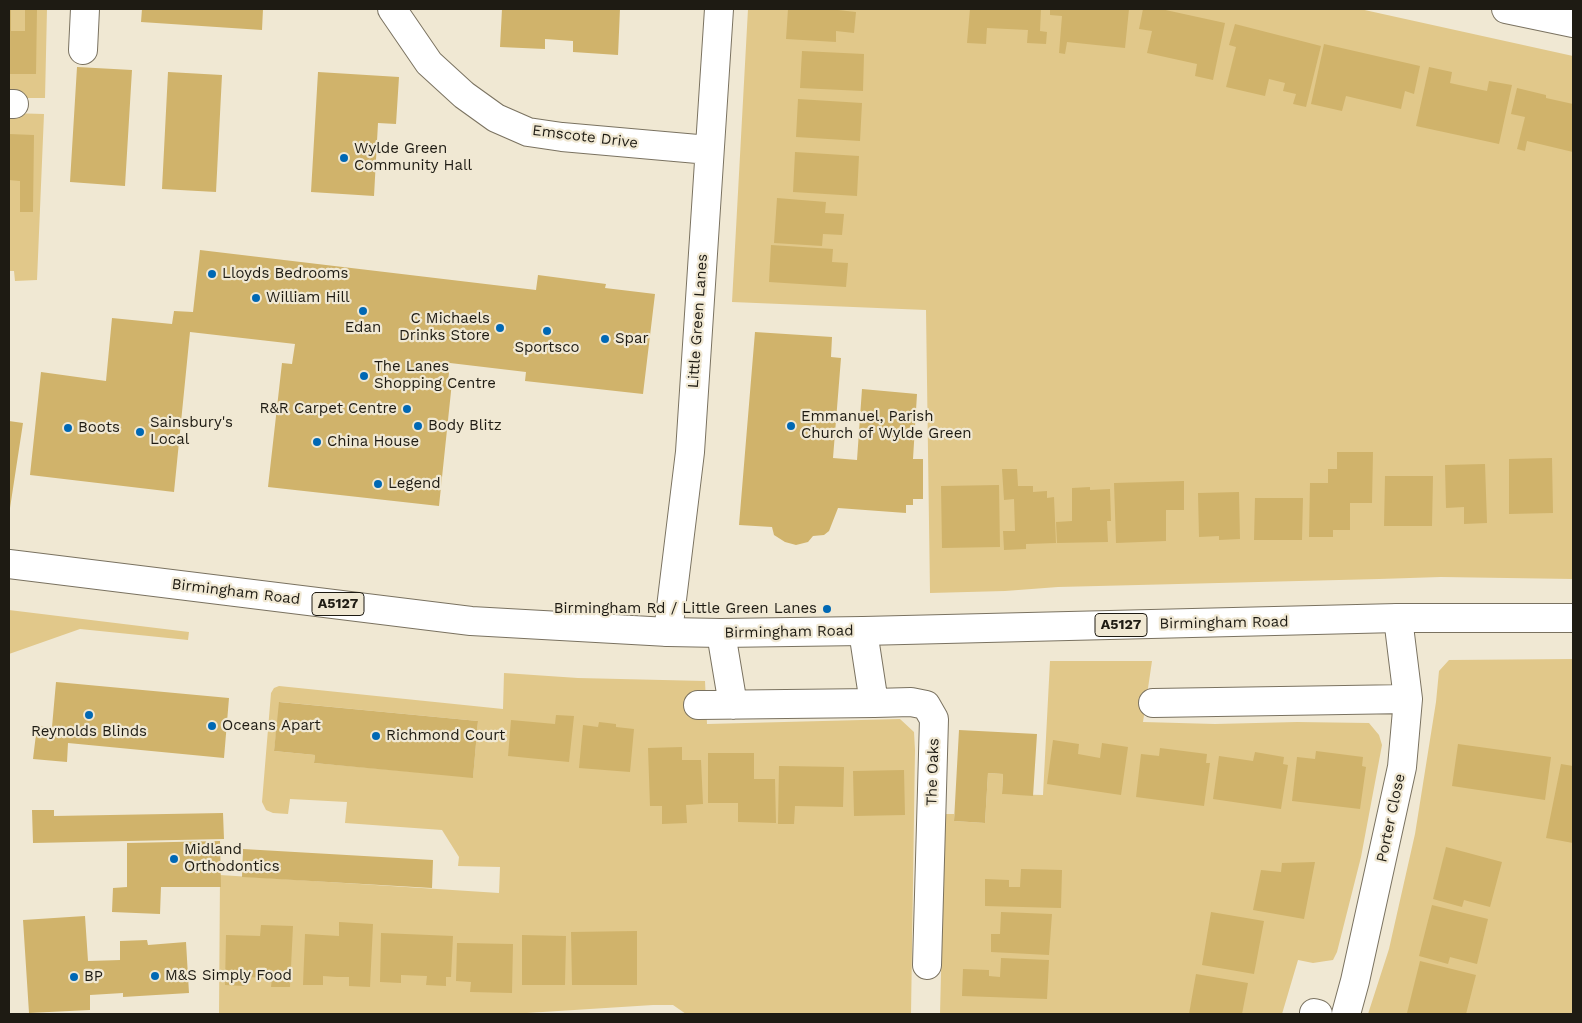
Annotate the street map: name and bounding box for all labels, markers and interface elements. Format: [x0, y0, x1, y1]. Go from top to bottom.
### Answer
street label: Emscote Drive [531, 122, 639, 152]
place label: Wylde Green Community Hall [354, 140, 472, 175]
marker: Wylde Green Community Hall [338, 152, 350, 164]
street label: Little Green Lanes [684, 253, 712, 389]
place label: Lloyds Bedrooms [222, 265, 348, 283]
marker: Lloyds Bedrooms [206, 268, 218, 280]
place label: William Hill [266, 289, 350, 307]
marker: William Hill [250, 292, 262, 304]
marker: Edan [357, 305, 369, 317]
place label: C Michaels Drinks Store [399, 310, 490, 345]
place label: Edan [345, 319, 381, 337]
marker: C Michaels Drinks Store [494, 322, 506, 334]
marker: Sportsco [541, 325, 553, 337]
place label: Spar [615, 330, 649, 348]
marker: Spar [599, 333, 611, 345]
place label: Sportsco [514, 339, 580, 357]
place label: The Lanes Shopping Centre [374, 358, 496, 393]
marker: The Lanes Shopping Centre [358, 370, 370, 382]
place label: R&R Carpet Centre [260, 400, 397, 418]
marker: R&R Carpet Centre [401, 403, 413, 415]
place label: Emmanuel, Parish Church of Wylde Green [801, 408, 972, 443]
place label: Sainsbury's Local [150, 414, 233, 449]
place label: Body Blitz [428, 417, 502, 435]
place label: Boots [78, 419, 120, 437]
marker: Body Blitz [412, 420, 424, 432]
marker: Emmanuel, Parish Church of Wylde Green [785, 420, 797, 432]
marker: Boots [62, 422, 74, 434]
marker: Sainsbury's Local [134, 426, 146, 438]
place label: China House [327, 433, 419, 451]
marker: China House [311, 436, 323, 448]
place label: Legend [388, 475, 441, 493]
marker: Legend [372, 478, 384, 490]
street label: Birmingham Road [171, 575, 301, 609]
road number: A5127 [312, 592, 364, 616]
place label: Birmingham Rd / Little Green Lanes [554, 600, 817, 618]
marker: Birmingham Rd / Little Green Lanes [821, 603, 833, 615]
street label: Birmingham Road [1159, 613, 1289, 633]
road number: A5127 [1095, 614, 1147, 636]
street label: Birmingham Road [724, 622, 854, 642]
marker: Reynolds Blinds [83, 709, 95, 721]
place label: Oceans Apart [222, 717, 321, 735]
marker: Oceans Apart [206, 720, 218, 732]
place label: Reynolds Blinds [31, 723, 147, 741]
place label: Richmond Court [386, 727, 505, 745]
marker: Richmond Court [370, 730, 382, 742]
street label: The Oaks [923, 738, 943, 806]
street label: Porter Close [1373, 772, 1409, 864]
place label: Midland Orthodontics [184, 841, 280, 876]
marker: Midland Orthodontics [168, 853, 180, 865]
place label: M&S Simply Food [165, 967, 292, 985]
place label: BP [84, 968, 103, 986]
marker: M&S Simply Food [149, 970, 161, 982]
marker: BP [68, 971, 80, 983]

